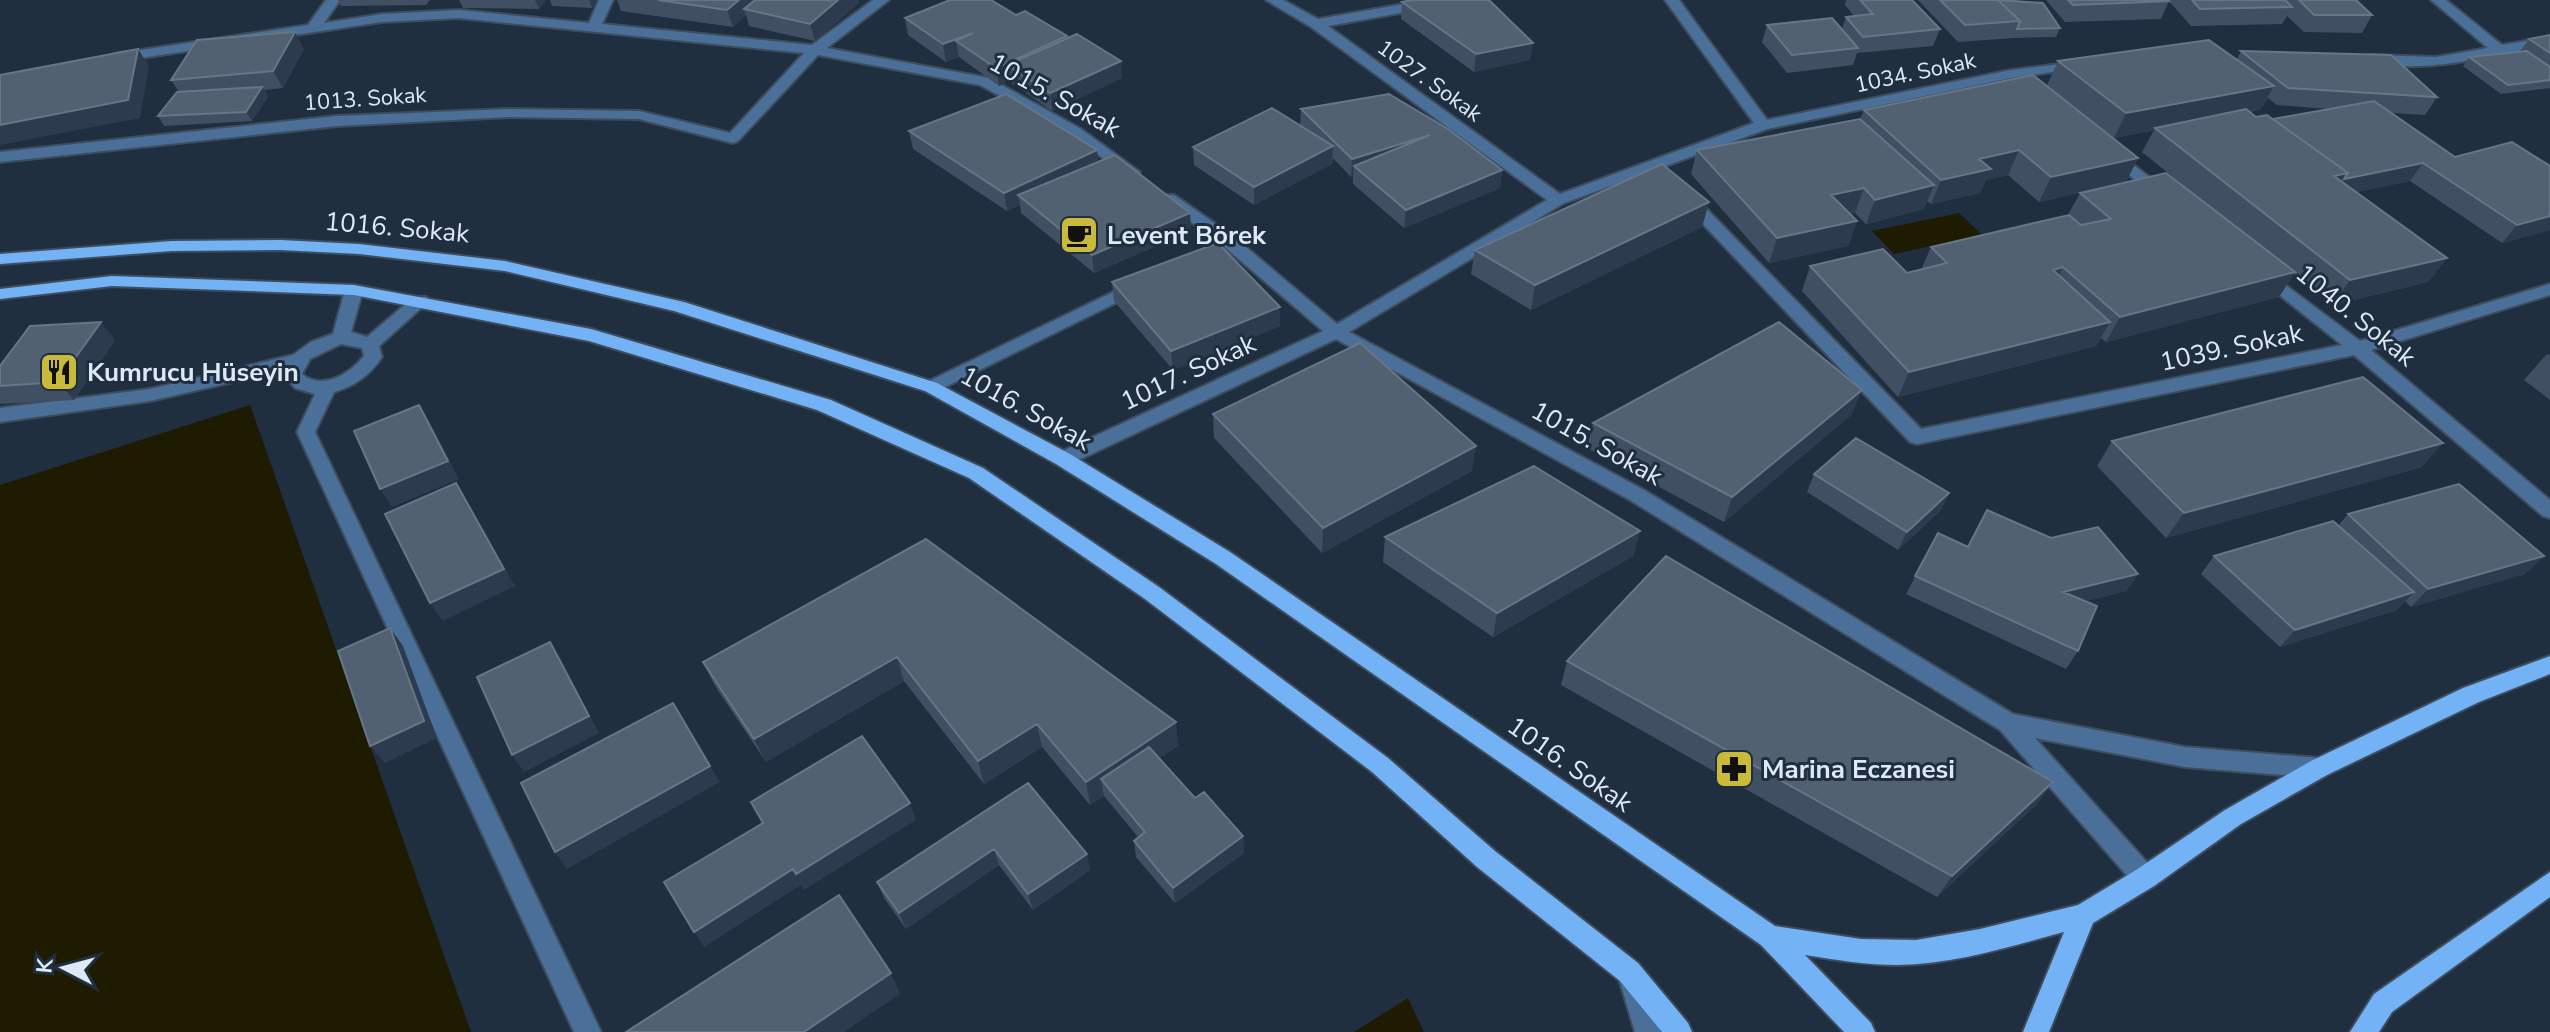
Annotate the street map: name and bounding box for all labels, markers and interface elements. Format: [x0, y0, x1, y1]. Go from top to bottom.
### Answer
street label: 1027. Sokak [1371, 33, 1489, 130]
street label: 1015. Sokak [983, 45, 1128, 146]
street label: 1034. Sokak [1852, 45, 1979, 100]
street label: 1013. Sokak [303, 80, 428, 118]
street label: 1016. Sokak [323, 204, 472, 251]
cafe icon: Levent Börek [1058, 214, 1100, 256]
place label: Levent Börek [1107, 218, 1267, 253]
street label: 1040. Sokak [2288, 256, 2424, 375]
street label: 1039. Sokak [2156, 315, 2307, 380]
street label: 1017. Sokak [1115, 326, 1262, 419]
restaurant icon: Kumrucu Hüseyin [38, 351, 80, 393]
place label: Kumrucu Hüseyin [87, 355, 299, 390]
street label: 1016. Sokak [954, 358, 1099, 459]
street label: 1015. Sokak [1525, 393, 1670, 494]
street label: 1016. Sokak [1500, 708, 1640, 821]
pharmacy icon: Marina Eczanesi [1713, 748, 1755, 790]
place label: Marina Eczanesi [1762, 752, 1955, 787]
north arrow [24, 928, 104, 1008]
text: K [29, 956, 61, 975]

